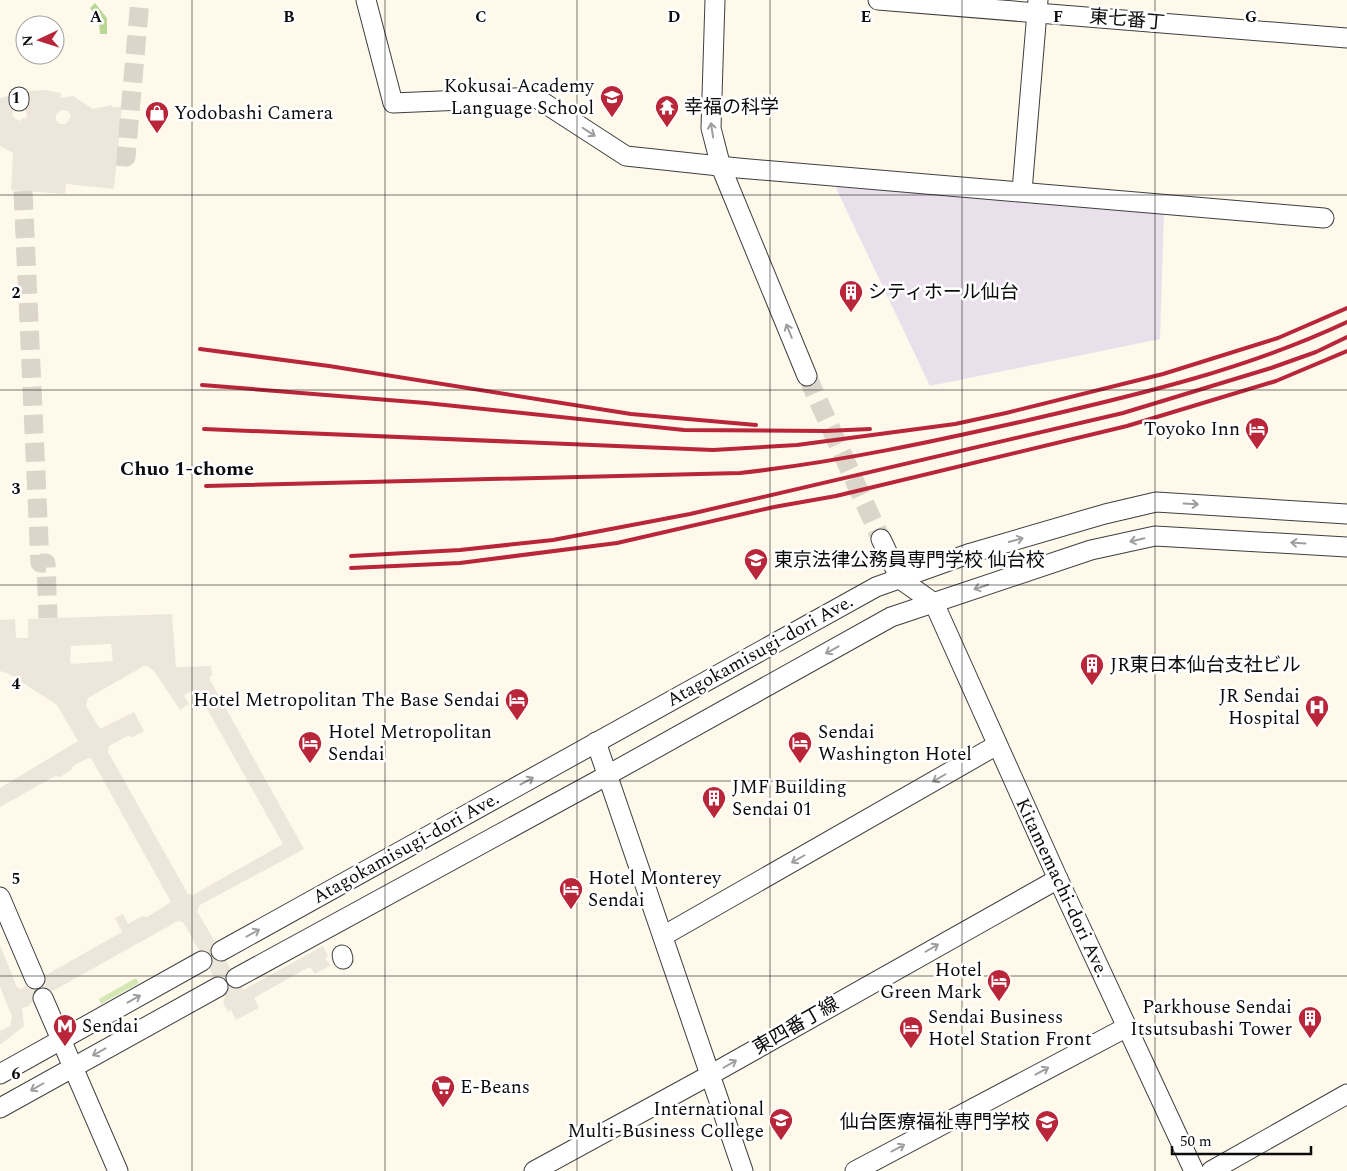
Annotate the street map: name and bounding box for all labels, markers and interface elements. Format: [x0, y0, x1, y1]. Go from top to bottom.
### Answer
street label: 東七番丁 [1088, 2, 1166, 38]
text: A [90, 5, 103, 29]
text: B [283, 5, 295, 29]
text: C [475, 5, 487, 29]
text: D [668, 5, 681, 29]
text: E [861, 5, 871, 29]
text: F [1053, 5, 1063, 29]
text: G [1245, 5, 1257, 29]
north arrow [15, 15, 65, 65]
text: N [17, 34, 38, 47]
place label: Kokusai Academy Language School [444, 72, 595, 123]
school or university icon: Kokusai Academy Language School [599, 84, 625, 118]
text: 1 [12, 86, 20, 110]
place label: 幸福の科学 [684, 93, 779, 122]
temple icon: 幸福の科学 [654, 94, 680, 128]
place label: Yodobashi Camera [174, 99, 334, 128]
shop icon: Yodobashi Camera [144, 100, 170, 134]
one-way arrow [707, 123, 717, 139]
one-way arrow [582, 127, 596, 137]
place label: シティホール仙台 [868, 278, 1019, 307]
building icon: シティホール仙台 [838, 279, 864, 313]
text: 2 [12, 281, 21, 305]
one-way arrow [783, 324, 793, 339]
place label: Toyoko Inn [1144, 415, 1240, 444]
hotel icon: Toyoko Inn [1244, 416, 1270, 450]
district label: Chuo 1-chome [120, 454, 254, 484]
text: 3 [12, 477, 21, 501]
one-way arrow [1183, 500, 1199, 509]
one-way arrow [1008, 534, 1024, 544]
one-way arrow [1129, 536, 1145, 545]
one-way arrow [1291, 539, 1307, 548]
place label: 東京法律公務員専門学校 仙台校 [774, 546, 1045, 575]
school or university icon: 東京法律公務員専門学校 仙台校 [743, 547, 769, 581]
one-way arrow [974, 583, 990, 593]
street label: Atagokamisugi-dori Ave. [661, 587, 859, 715]
one-way arrow [826, 646, 840, 656]
place label: JR東日本仙台支社ビル [1110, 651, 1301, 680]
building icon: JR東日本仙台支社ビル [1079, 652, 1105, 686]
text: 4 [12, 672, 21, 696]
place label: JR Sendai Hospital [1219, 682, 1300, 733]
place label: Hotel Metropolitan The Base Sendai [193, 686, 500, 715]
hotel icon: Hotel Metropolitan The Base Sendai [504, 687, 530, 721]
hospital icon: JR Sendai Hospital [1304, 694, 1330, 728]
place label: Hotel Metropolitan Sendai [328, 718, 492, 769]
place label: Sendai Washington Hotel [818, 718, 972, 769]
hotel icon: Hotel Metropolitan Sendai [297, 730, 323, 764]
hotel icon: Sendai Washington Hotel [787, 730, 813, 764]
place label: JMF Building Sendai 01 [732, 773, 847, 824]
one-way arrow [932, 773, 947, 783]
one-way arrow [519, 776, 534, 785]
street label: Atagokamisugi-dori Ave. [307, 784, 505, 912]
building icon: JMF Building Sendai 01 [701, 785, 727, 819]
street label: Kitamemachi-dori Ave. [1008, 793, 1116, 983]
one-way arrow [792, 854, 806, 864]
place label: Hotel Monterey Sendai [588, 864, 722, 915]
text: 5 [12, 867, 20, 891]
hotel icon: Hotel Monterey Sendai [558, 876, 584, 910]
one-way arrow [246, 927, 260, 937]
one-way arrow [925, 943, 939, 953]
place label: Hotel Green Mark [880, 956, 982, 1007]
hotel icon: Hotel Green Mark [986, 968, 1012, 1002]
street label: 東四番丁線 [748, 990, 844, 1062]
place label: Parkhouse Sendai Itsutsubashi Tower [1130, 993, 1292, 1044]
one-way arrow [127, 994, 142, 1004]
place label: Sendai Business Hotel Station Front [928, 1003, 1092, 1054]
building icon: Parkhouse Sendai Itsutsubashi Tower [1297, 1005, 1323, 1039]
place label: Sendai [82, 1012, 139, 1041]
metro station icon: Sendai [52, 1013, 78, 1047]
hotel icon: Sendai Business Hotel Station Front [898, 1015, 924, 1049]
one-way arrow [92, 1048, 106, 1058]
one-way arrow [723, 1058, 737, 1068]
text: 6 [12, 1062, 21, 1086]
one-way arrow [1034, 1066, 1049, 1076]
place label: E-Beans [460, 1073, 530, 1102]
supermarket icon: E-Beans [430, 1074, 456, 1108]
one-way arrow [29, 1082, 44, 1092]
place label: International Multi-Business College [567, 1095, 764, 1146]
school or university icon: International Multi-Business College [768, 1107, 794, 1141]
place label: 仙台医療福祉専門学校 [840, 1108, 1030, 1137]
school or university icon: 仙台医療福祉専門学校 [1034, 1109, 1060, 1143]
scale bar [1172, 1124, 1311, 1156]
text: 50 m [1180, 1130, 1212, 1153]
one-way arrow [891, 1143, 906, 1153]

